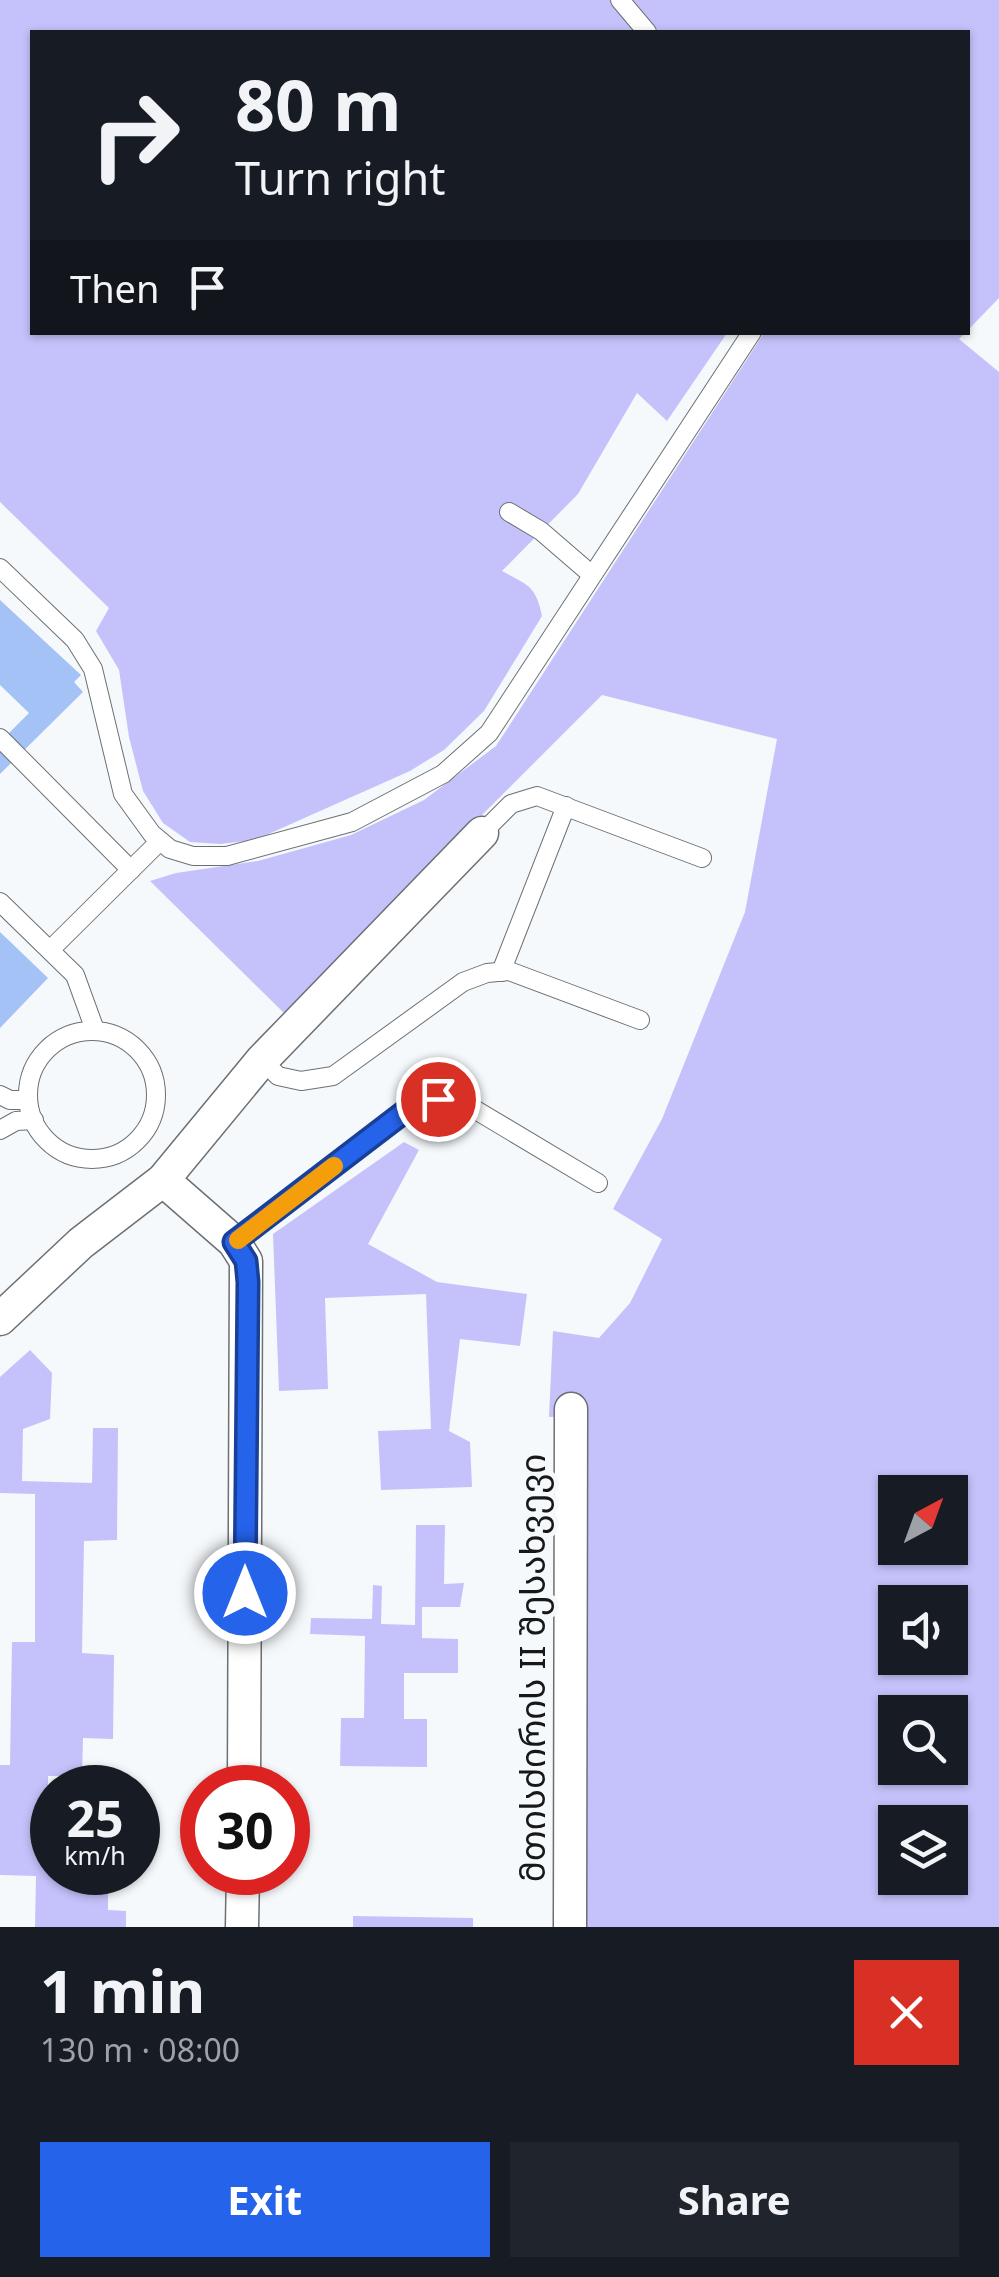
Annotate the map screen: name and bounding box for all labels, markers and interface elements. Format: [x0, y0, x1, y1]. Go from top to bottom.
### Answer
text: 80 m [235, 56, 402, 152]
icon: right [70, 70, 200, 200]
text: Turn right [235, 147, 446, 208]
icon: arrive [180, 260, 235, 315]
text: Then [70, 262, 160, 314]
pin [396, 1057, 481, 1142]
icon: arrive [411, 1072, 466, 1127]
street label: მთისძირის II შესახვევი [508, 1454, 555, 1882]
north arrow [878, 1475, 968, 1565]
map controls [878, 1475, 968, 1895]
position arrow [193, 1541, 297, 1645]
button: sound [878, 1585, 968, 1675]
button: search [878, 1695, 968, 1785]
speed limit sign: 30 [180, 1765, 310, 1895]
text: 25 [66, 1784, 124, 1852]
button: layers [878, 1805, 968, 1895]
text: km/h [64, 1838, 126, 1872]
text: 1 min [40, 1949, 205, 2031]
button: close [854, 1960, 959, 2065]
text: 130 m · 08:00 [40, 2028, 240, 2071]
button: Exit [40, 2142, 490, 2257]
button: Share [510, 2142, 959, 2257]

